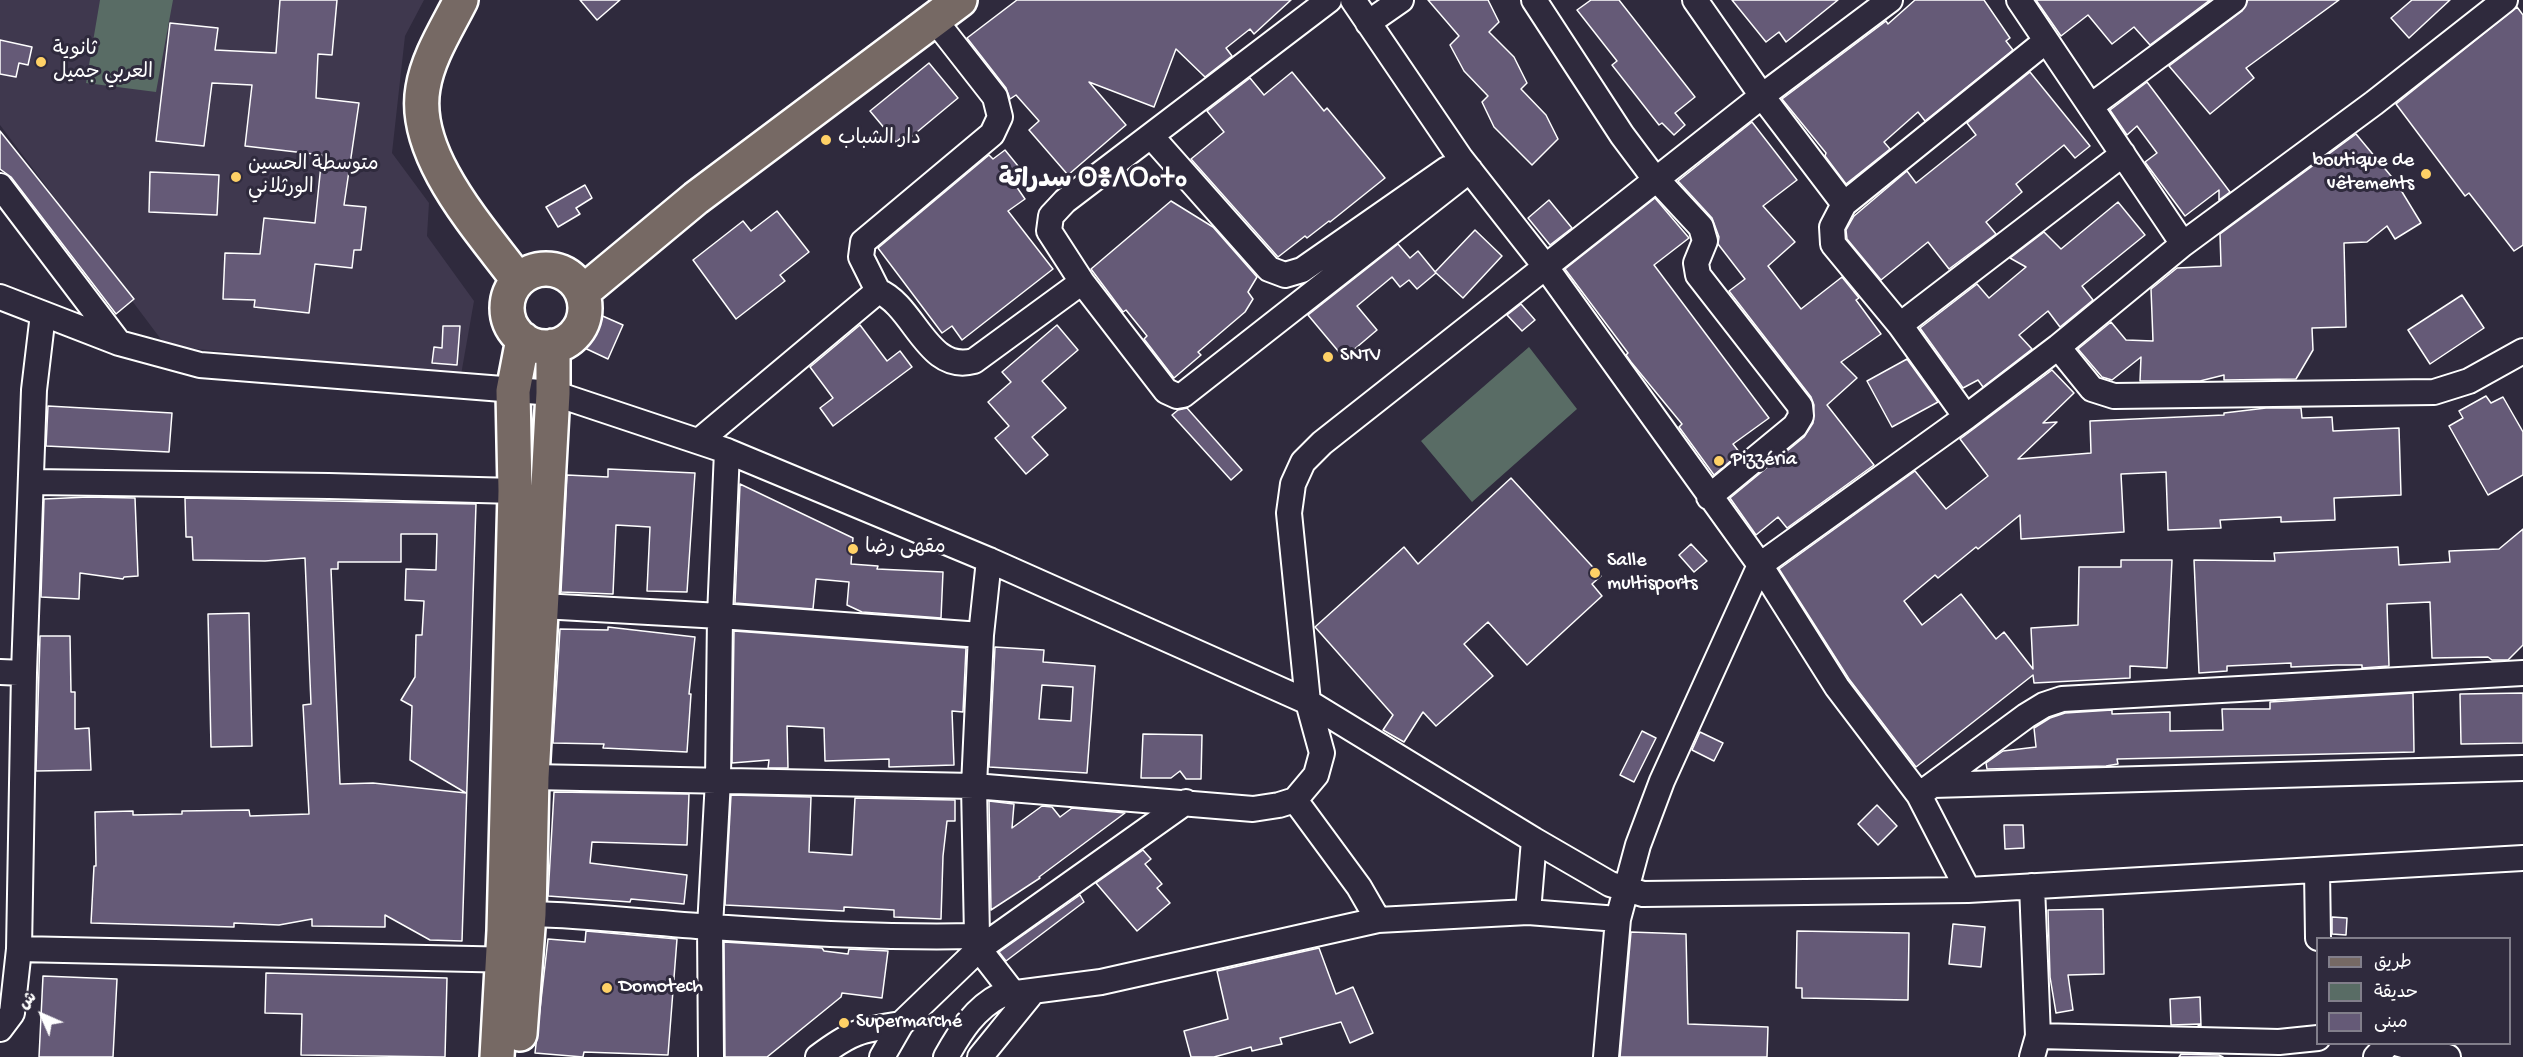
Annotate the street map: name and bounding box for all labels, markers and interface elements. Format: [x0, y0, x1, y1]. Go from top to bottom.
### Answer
place label: ثانوية العربي جميل [53, 39, 153, 86]
marker: ثانوية العربي جميل [34, 55, 48, 69]
place label: دار الشباب [838, 128, 921, 152]
marker: دار الشباب [819, 133, 833, 147]
place label: boutique de vêtements [2313, 150, 2414, 197]
place label: متوسطة الحسين الورثلاني [248, 154, 379, 201]
district label: سدراتة ⵙⴻⴷⵔⴰⵜⴰ [999, 166, 1187, 198]
marker: boutique de vêtements [2419, 167, 2433, 181]
marker: متوسطة الحسين الورثلاني [229, 170, 243, 184]
place label: SNTV [1340, 345, 1381, 369]
marker: SNTV [1321, 350, 1335, 364]
place label: Pizzéria [1731, 449, 1797, 473]
marker: Pizzéria [1712, 454, 1726, 468]
place label: مقهى رضا [865, 537, 946, 561]
marker: مقهى رضا [846, 542, 860, 556]
place label: Salle multisports [1607, 550, 1698, 597]
marker: Salle multisports [1588, 566, 1602, 580]
legend [2316, 937, 2511, 1045]
text: طريق [2374, 953, 2412, 974]
place label: Domotech [619, 976, 703, 1000]
marker: Domotech [600, 981, 614, 995]
text: حديقة [2374, 983, 2418, 1004]
north arrow [12, 985, 72, 1045]
text: ش [16, 989, 42, 1015]
place label: Supermarché [856, 1011, 962, 1035]
text: مبنى [2374, 1013, 2408, 1034]
marker: Supermarché [837, 1016, 851, 1030]

